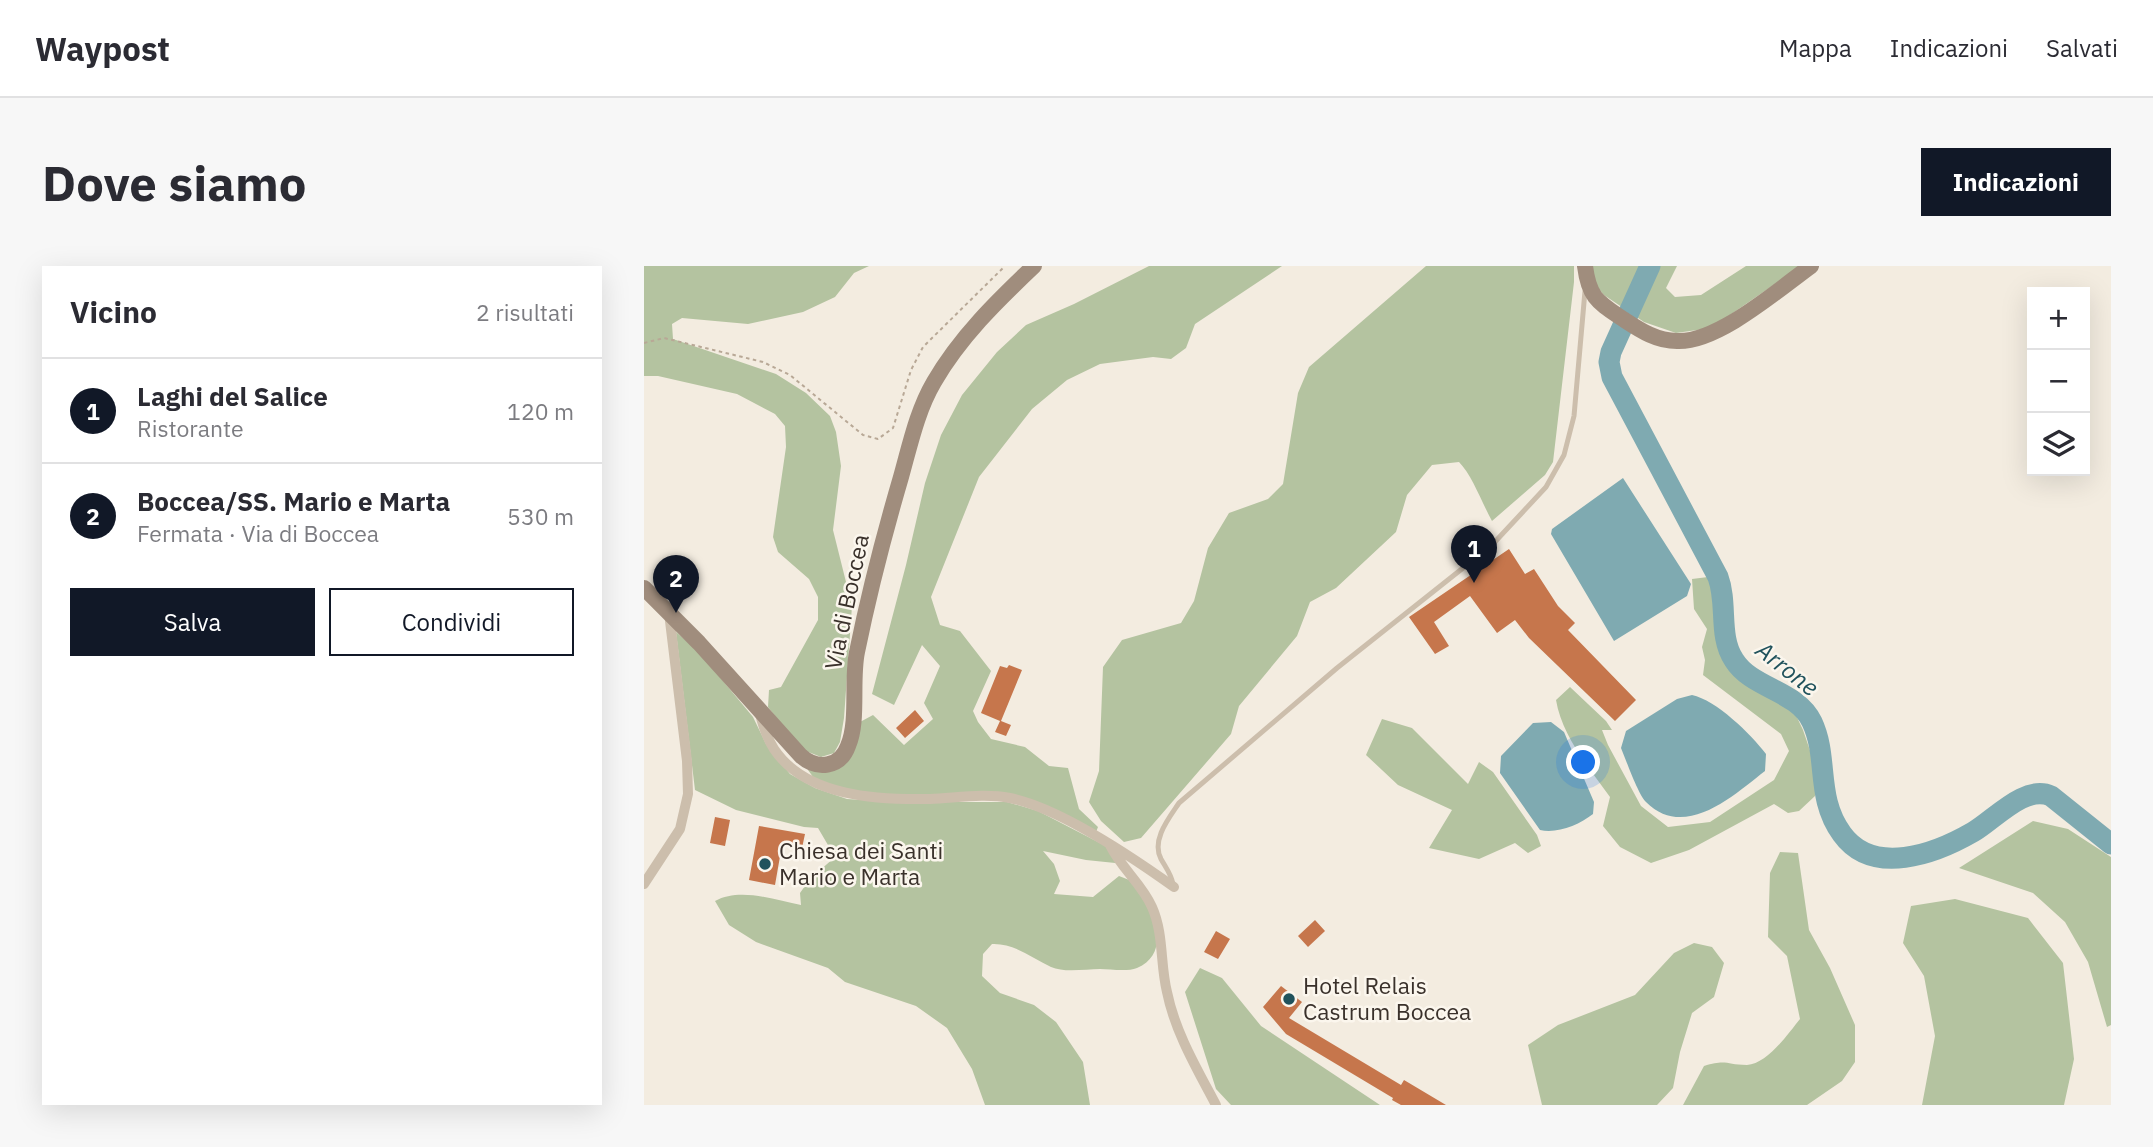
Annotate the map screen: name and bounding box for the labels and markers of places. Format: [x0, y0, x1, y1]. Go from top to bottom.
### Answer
pin: 1 [1451, 525, 1497, 583]
pin: 2 [653, 555, 699, 613]
place label: Chiesa dei Santi Mario e Marta [779, 835, 943, 891]
marker: Chiesa dei Santi Mario e Marta [757, 856, 773, 872]
place label: Hotel Relais Castrum Boccea [1303, 970, 1471, 1026]
marker: Hotel Relais Castrum Boccea [1281, 991, 1297, 1007]

